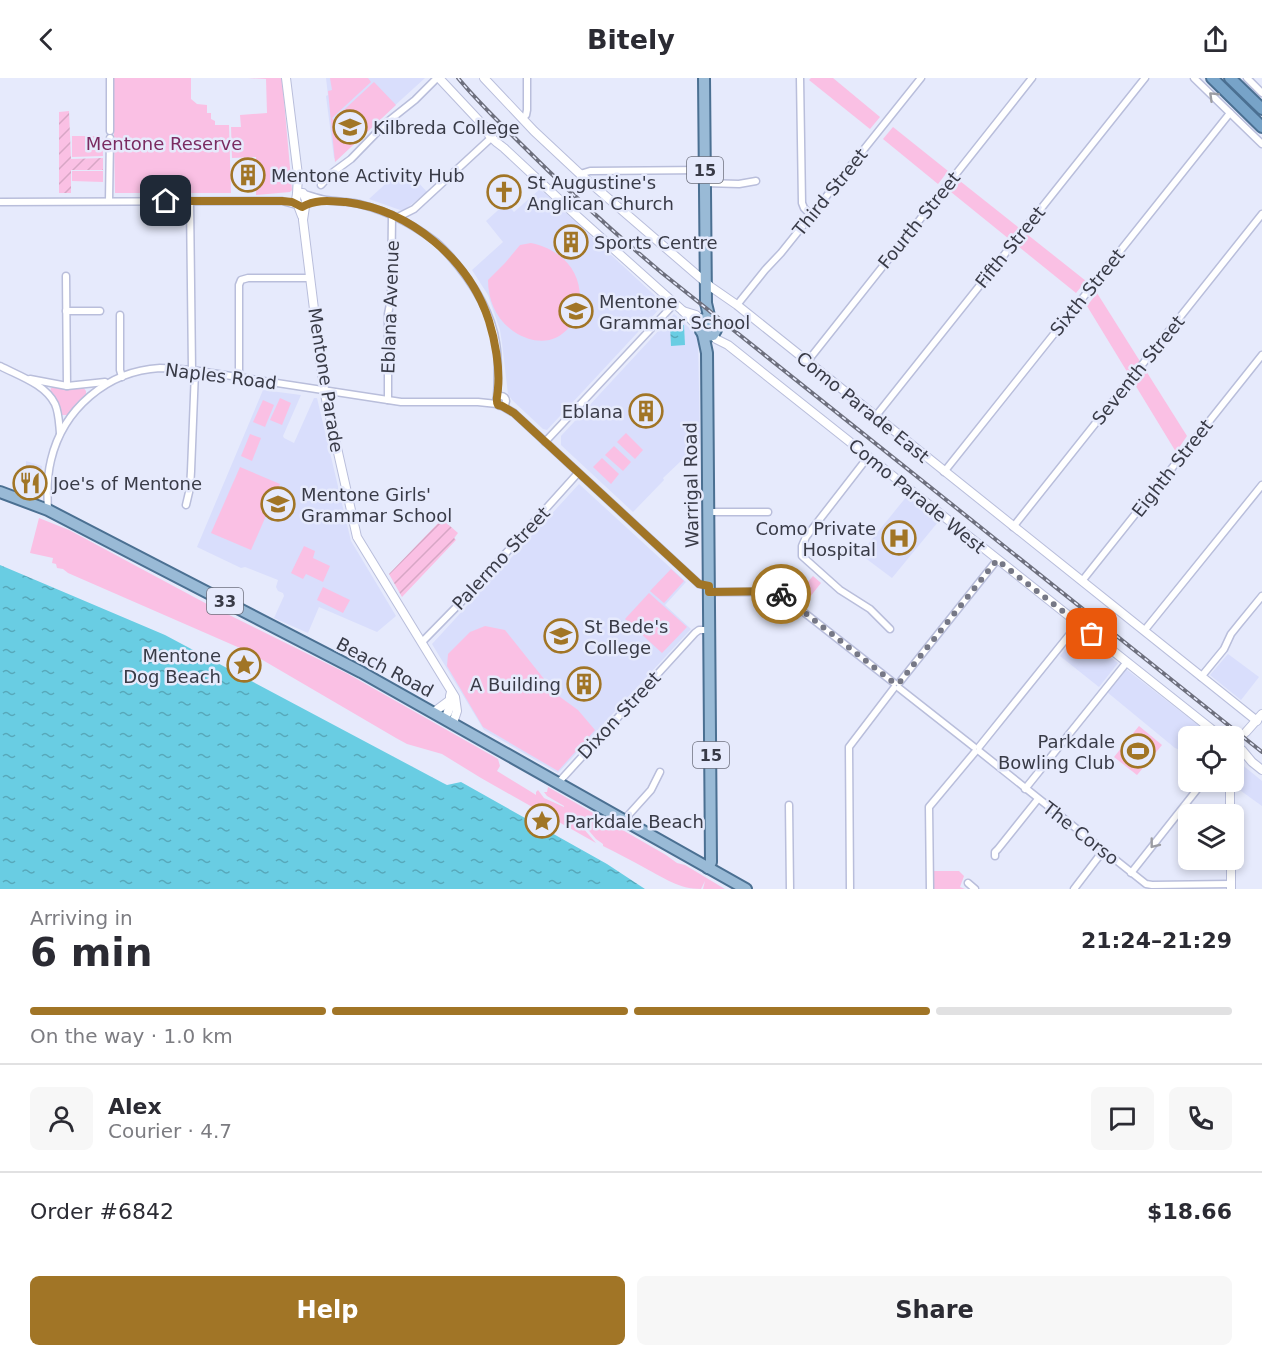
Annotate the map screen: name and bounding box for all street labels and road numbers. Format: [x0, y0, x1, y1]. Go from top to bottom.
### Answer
street label: Third Street [788, 144, 872, 241]
road number: 15 [687, 157, 723, 183]
street label: Fourth Street [874, 167, 964, 273]
street label: Fifth Street [971, 202, 1049, 292]
street label: Eblana Avenue [377, 240, 403, 374]
street label: Sixth Street [1045, 244, 1129, 340]
street label: Mentone Parade [304, 306, 348, 454]
street label: Seventh Street [1088, 311, 1188, 429]
street label: Como Parade East [793, 347, 933, 467]
street label: Naples Road [164, 359, 278, 393]
street label: Eighth Street [1127, 415, 1217, 521]
street label: Warrigal Road [679, 422, 703, 548]
street label: Como Parade West [844, 434, 990, 558]
street label: Palermo Street [448, 502, 554, 614]
road number: 33 [207, 588, 243, 614]
street label: Beach Road [333, 633, 437, 701]
street label: Dixon Street [573, 667, 665, 763]
road number: 15 [693, 742, 729, 768]
street label: The Corso [1038, 796, 1123, 869]

